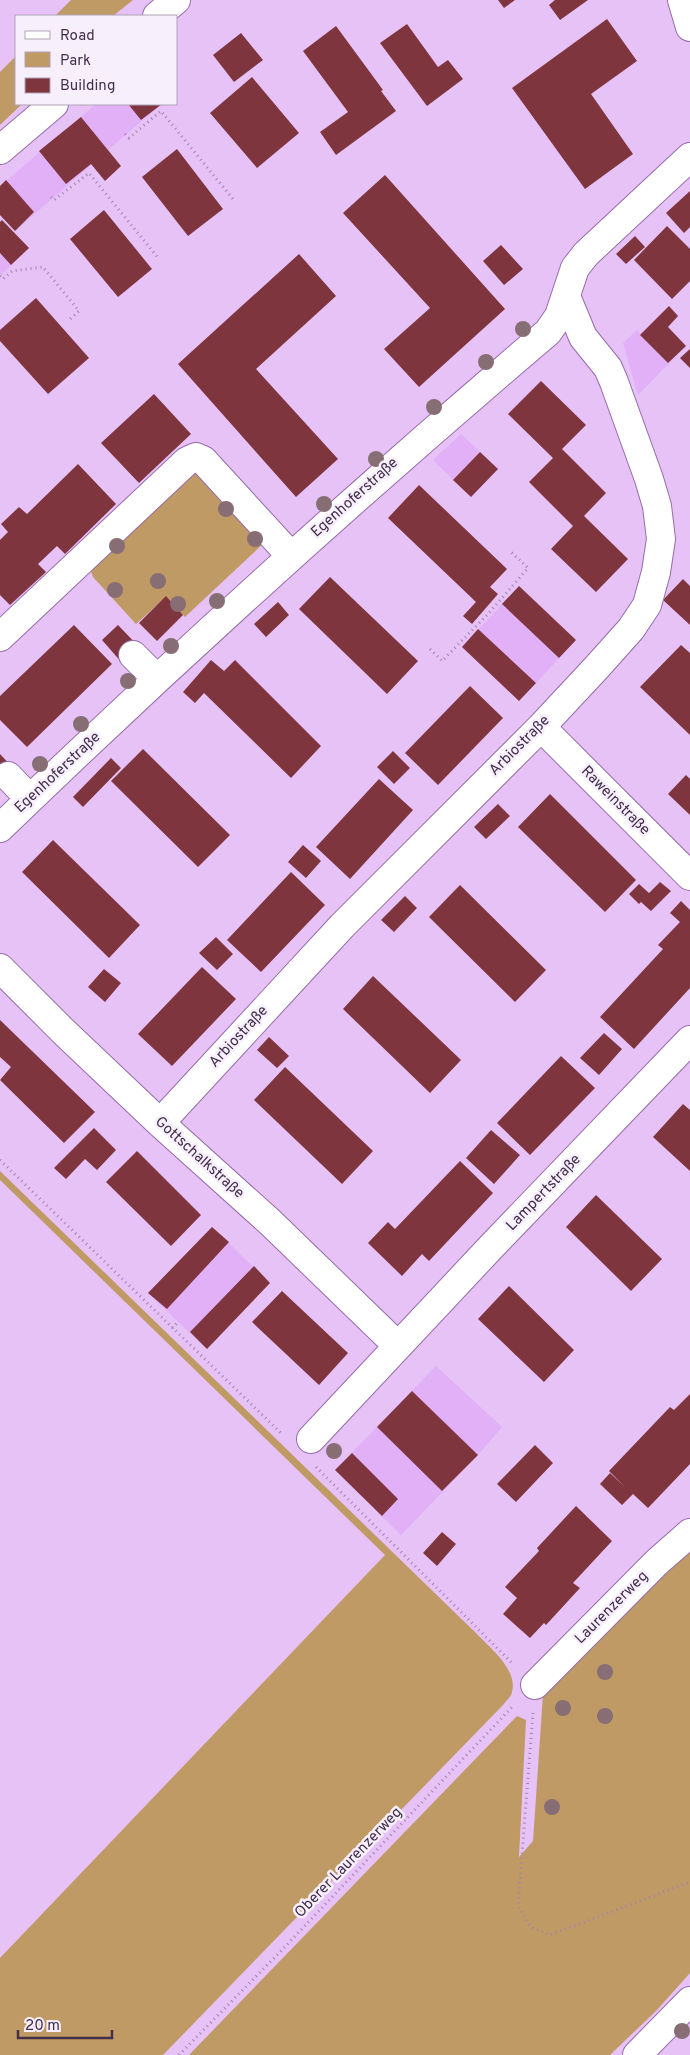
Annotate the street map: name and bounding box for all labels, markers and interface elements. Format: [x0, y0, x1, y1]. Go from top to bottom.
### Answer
legend [15, 15, 178, 105]
text: Road [60, 27, 95, 46]
text: Park [60, 52, 91, 71]
text: Building [60, 77, 115, 96]
street label: Egenhoferstraße [308, 454, 402, 542]
street label: Arbiostraße [486, 712, 554, 780]
street label: Egenhoferstraße [11, 728, 105, 818]
street label: Raweinstraße [576, 762, 654, 840]
street label: Arbiostraße [205, 1002, 273, 1072]
street label: Gottschalkstraße [150, 1113, 248, 1203]
street label: Lampertstraße [503, 1151, 585, 1235]
street label: Laurenzerweg [571, 1567, 653, 1649]
street label: Oberer Laurenzerweg [291, 1804, 407, 1922]
scale bar [18, 2008, 111, 2040]
text: 20 m [25, 2017, 60, 2036]

